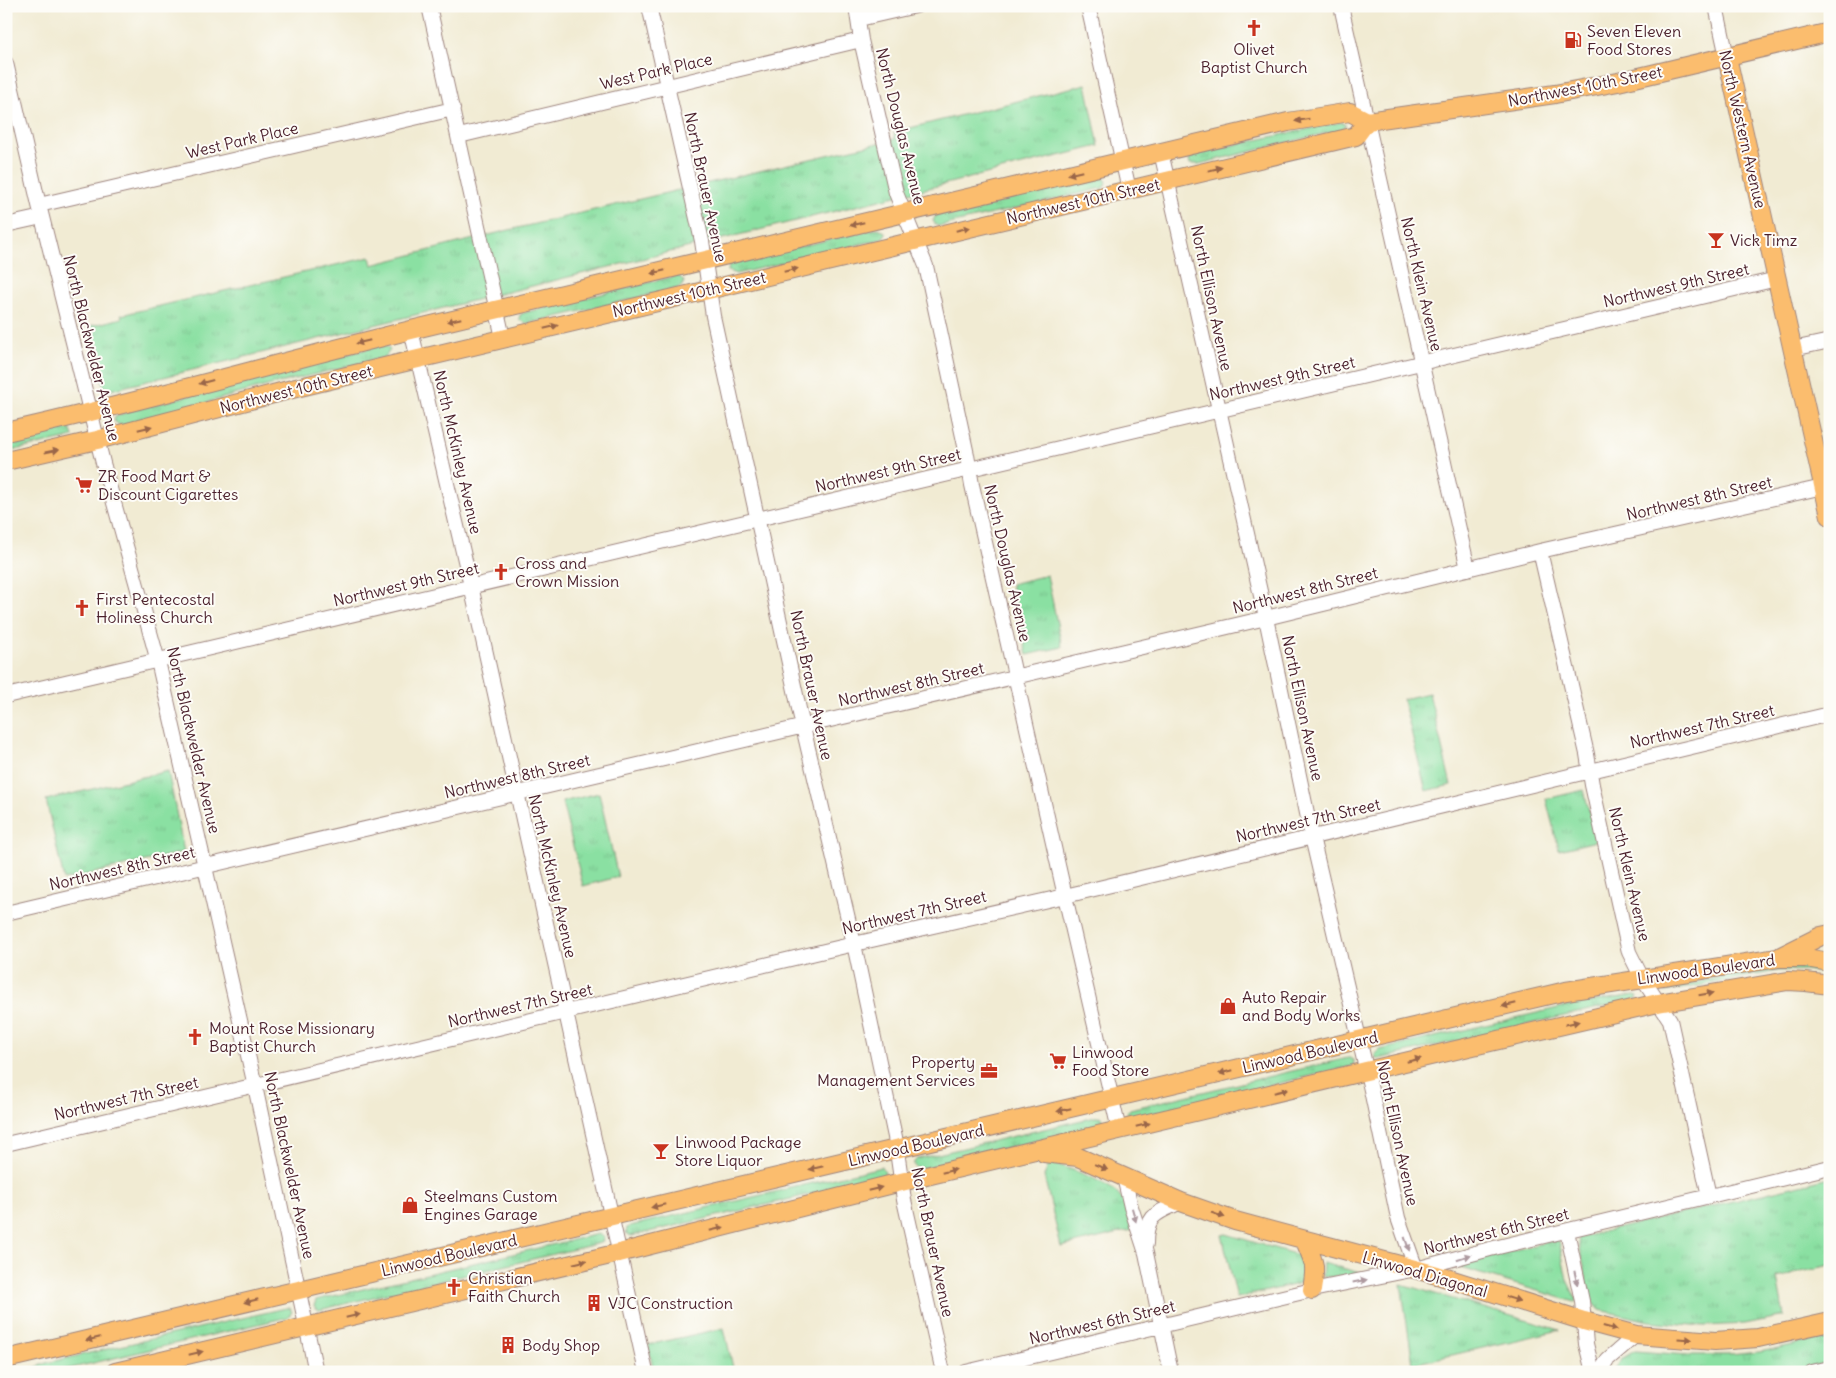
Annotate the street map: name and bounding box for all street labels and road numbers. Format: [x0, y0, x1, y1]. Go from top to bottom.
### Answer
street label: North Douglas Avenue [872, 46, 930, 206]
street label: West Park Place [598, 48, 714, 94]
street label: North Western Avenue [1715, 48, 1771, 210]
street label: Northwest 10th Street [1506, 61, 1664, 111]
street label: North Brauer Avenue [680, 110, 732, 264]
street label: West Park Place [184, 117, 300, 163]
street label: Northwest 10th Street [1004, 174, 1162, 228]
street label: North Klein Avenue [1397, 215, 1447, 353]
street label: North Ellison Avenue [1187, 224, 1237, 372]
street label: North Blackwelder Avenue [59, 253, 125, 443]
street label: Northwest 9th Street [1601, 258, 1751, 311]
street label: Northwest 10th Street [610, 267, 768, 321]
street label: Northwest 9th Street [1207, 351, 1357, 404]
street label: Northwest 10th Street [218, 360, 375, 418]
street label: North McKinley Avenue [429, 368, 487, 536]
street label: Northwest 9th Street [813, 443, 963, 496]
street label: Northwest 8th Street [1624, 471, 1774, 525]
street label: North Douglas Avenue [980, 482, 1036, 644]
street label: Northwest 9th Street [331, 557, 481, 610]
street label: Northwest 8th Street [1230, 562, 1380, 618]
street label: North Brauer Avenue [786, 608, 838, 762]
street label: North Ellison Avenue [1278, 634, 1328, 782]
street label: North Blackwelder Avenue [163, 645, 225, 835]
street label: Northwest 8th Street [836, 657, 986, 711]
street label: Northwest 7th Street [1628, 700, 1777, 752]
street label: Northwest 8th Street [442, 749, 592, 803]
street label: North McKinley Avenue [524, 792, 582, 960]
street label: Northwest 7th Street [1234, 794, 1383, 846]
street label: North Klein Avenue [1605, 805, 1655, 943]
street label: Northwest 8th Street [47, 841, 197, 895]
street label: Northwest 7th Street [840, 886, 989, 938]
street label: Linwood Boulevard [1636, 949, 1776, 989]
street label: Northwest 7th Street [446, 979, 595, 1031]
street label: Linwood Boulevard [1240, 1027, 1380, 1077]
street label: North Ellison Avenue [1373, 1059, 1423, 1207]
street label: North Blackwelder Avenue [260, 1070, 320, 1260]
street label: Northwest 7th Street [52, 1072, 201, 1124]
street label: Linwood Boulevard [846, 1120, 986, 1170]
street label: North Brauer Avenue [907, 1165, 959, 1319]
street label: Northwest 6th Street [1421, 1203, 1571, 1259]
street label: Linwood Boulevard [379, 1230, 519, 1280]
street label: Linwood Diagonal [1360, 1247, 1490, 1301]
street label: Northwest 6th Street [1027, 1295, 1177, 1349]

